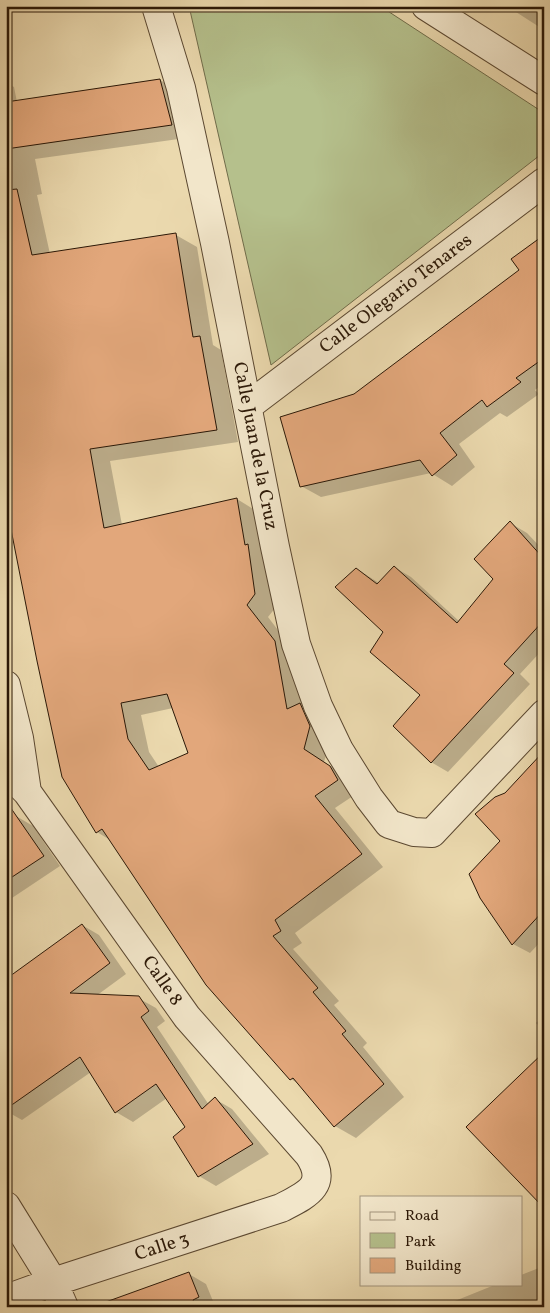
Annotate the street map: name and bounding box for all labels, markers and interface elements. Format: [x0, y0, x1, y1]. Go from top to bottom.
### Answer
street label: Calle Olegario Tenares [314, 228, 478, 360]
street label: Calle Juan de la Cruz [226, 360, 284, 532]
street label: Calle 8 [135, 951, 189, 1011]
legend [360, 1196, 522, 1286]
text: Road [405, 1206, 439, 1227]
street label: Calle 3 [131, 1226, 193, 1268]
text: Park [405, 1232, 436, 1253]
text: Building [405, 1256, 462, 1277]

